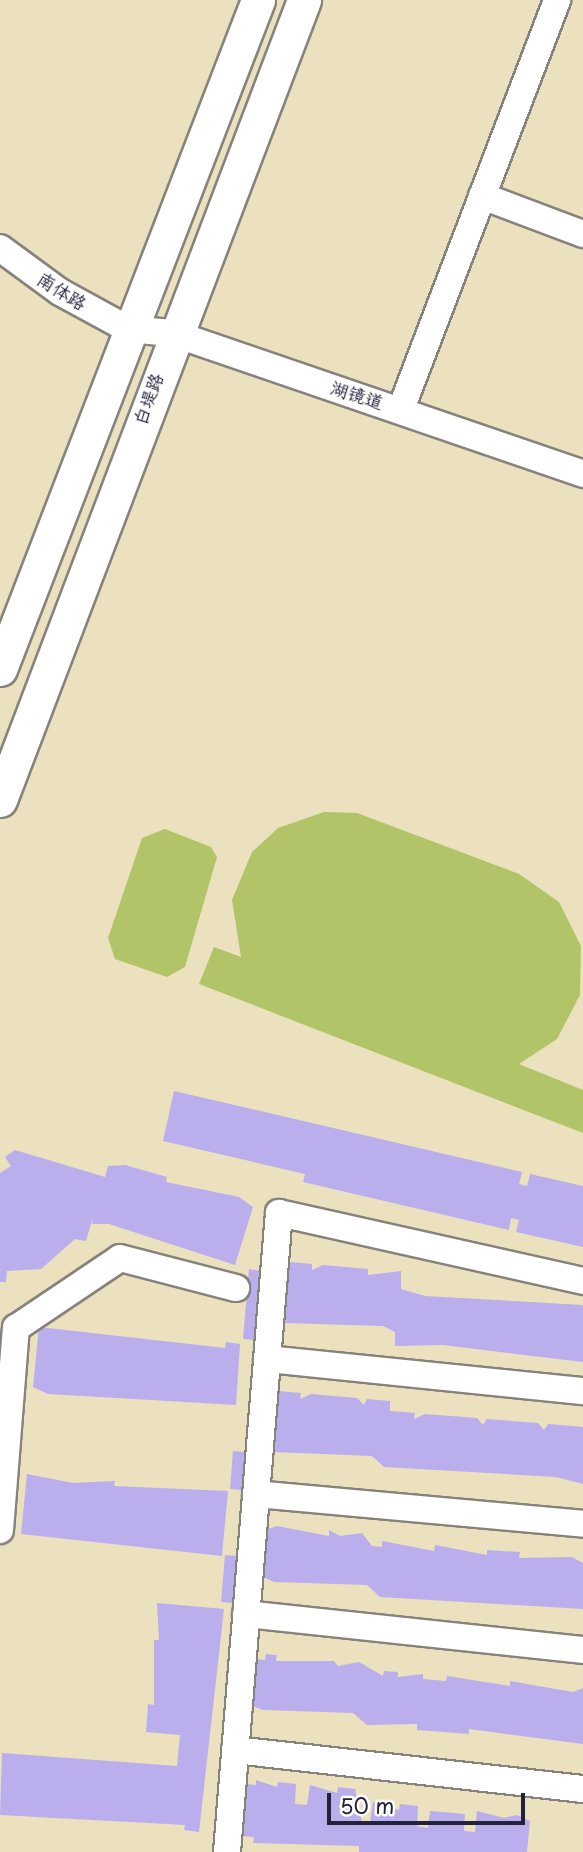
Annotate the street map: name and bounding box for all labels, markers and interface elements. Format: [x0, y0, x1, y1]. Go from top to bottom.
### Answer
street label: 南体路 [33, 268, 91, 314]
street label: 白堤路 [129, 370, 167, 428]
street label: 湖镜道 [328, 376, 386, 414]
scale bar [331, 1778, 529, 1822]
text: 50 m [340, 1789, 394, 1821]

